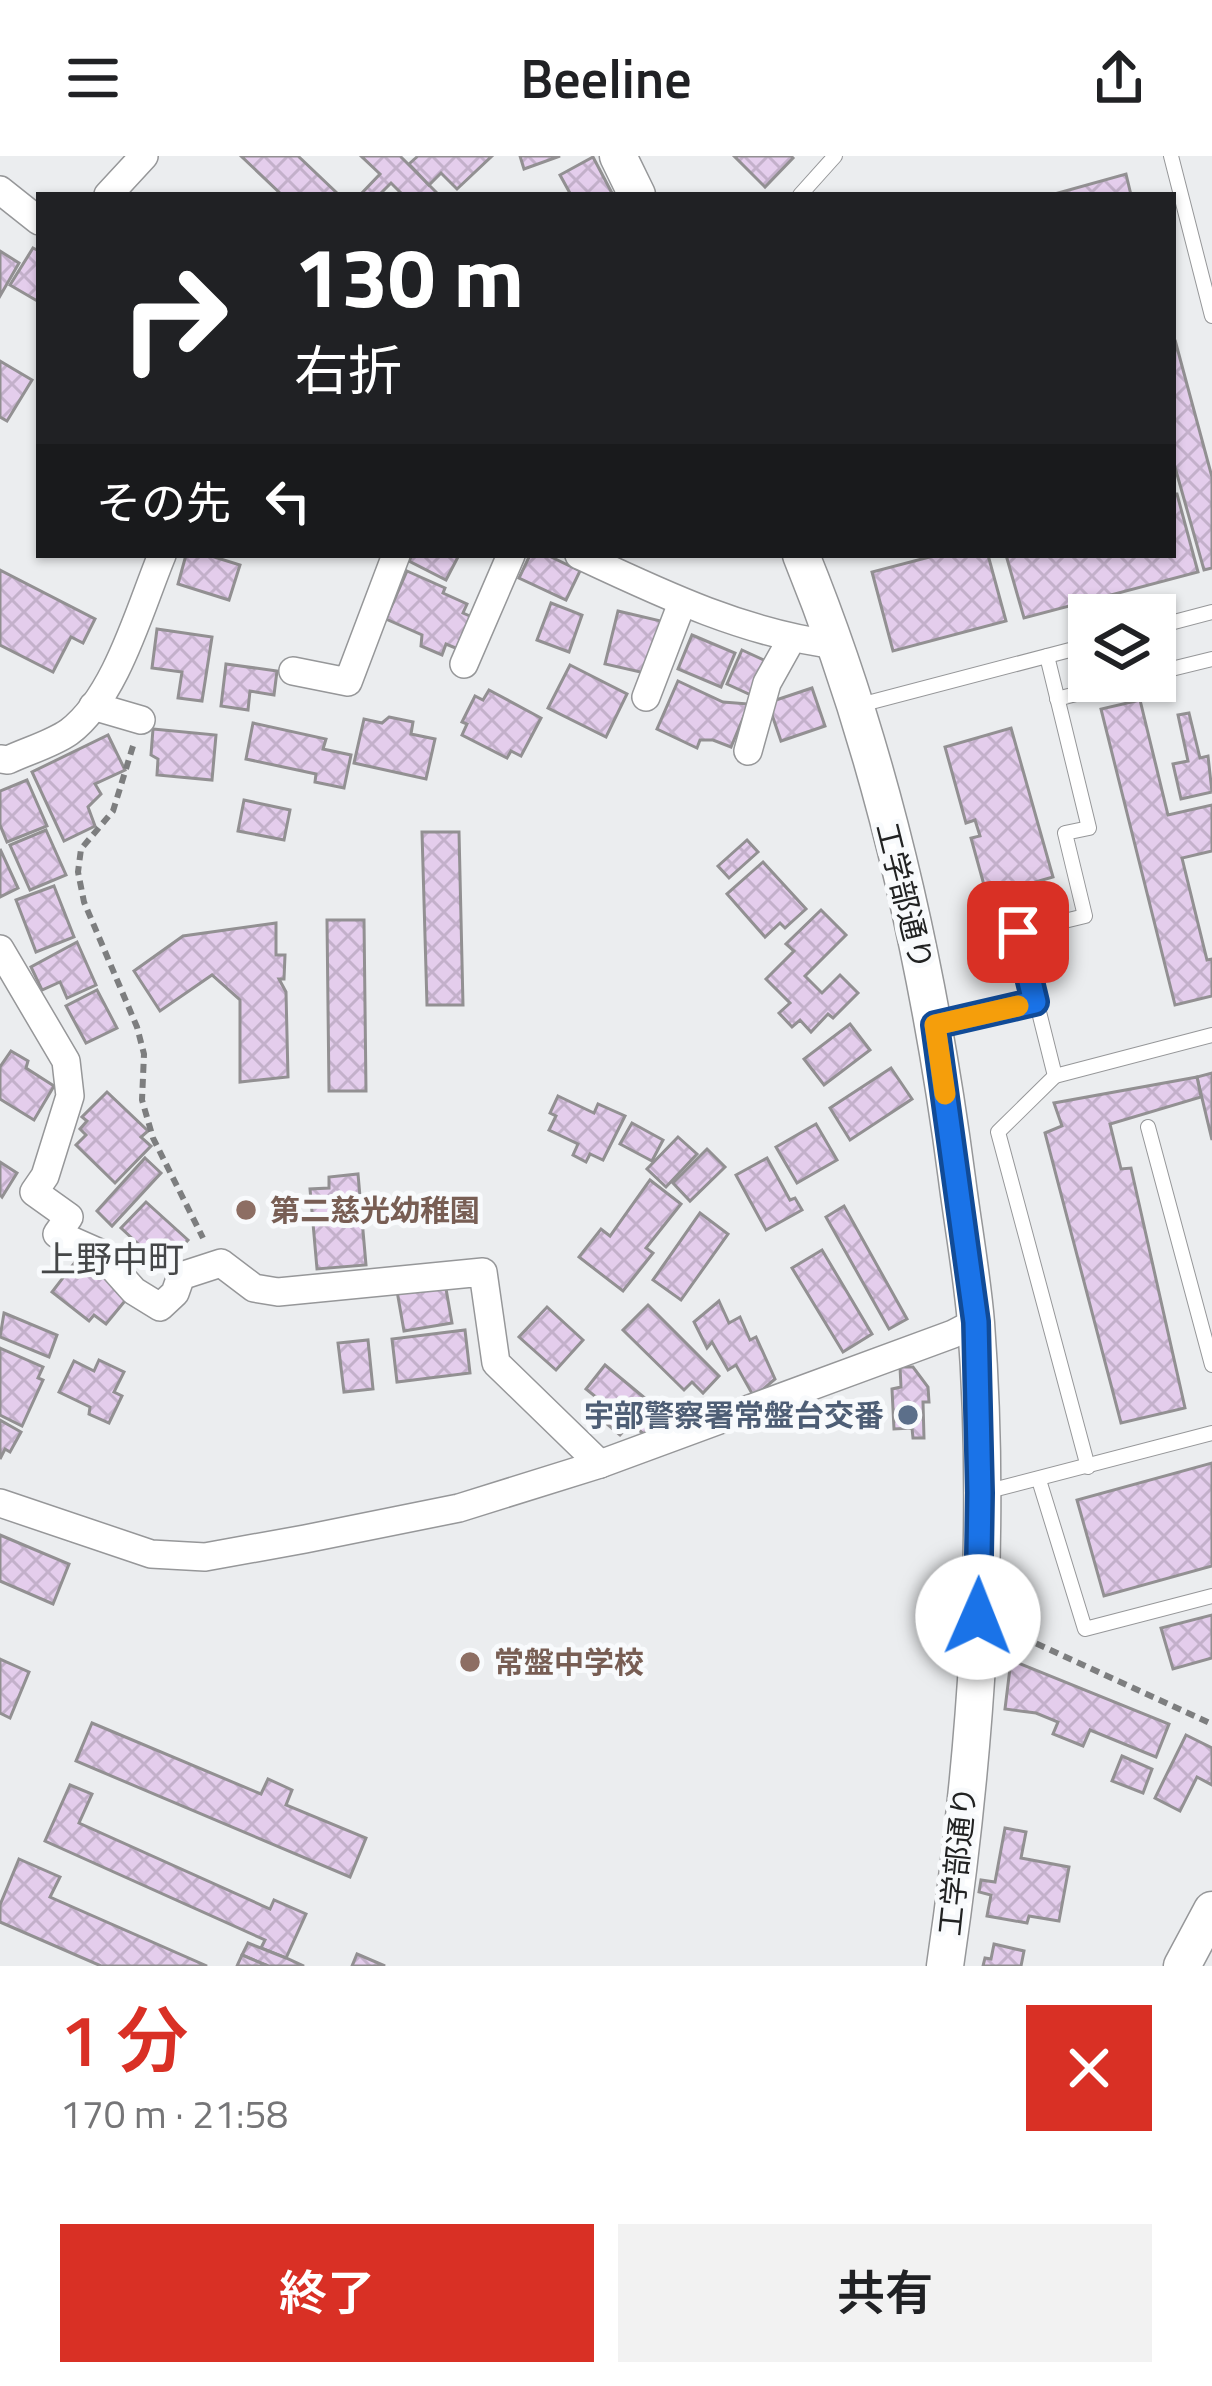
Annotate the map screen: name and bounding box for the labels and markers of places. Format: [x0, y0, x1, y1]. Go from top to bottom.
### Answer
pin [967, 881, 1069, 983]
place label: 第二慈光幼稚園 [270, 1187, 480, 1233]
marker: 第二慈光幼稚園 [233, 1197, 259, 1223]
place label: 宇部警察署常盤台交番 [584, 1392, 884, 1438]
marker: 宇部警察署常盤台交番 [895, 1402, 921, 1428]
place label: 常盤中学校 [494, 1639, 644, 1685]
marker: 常盤中学校 [457, 1649, 483, 1675]

